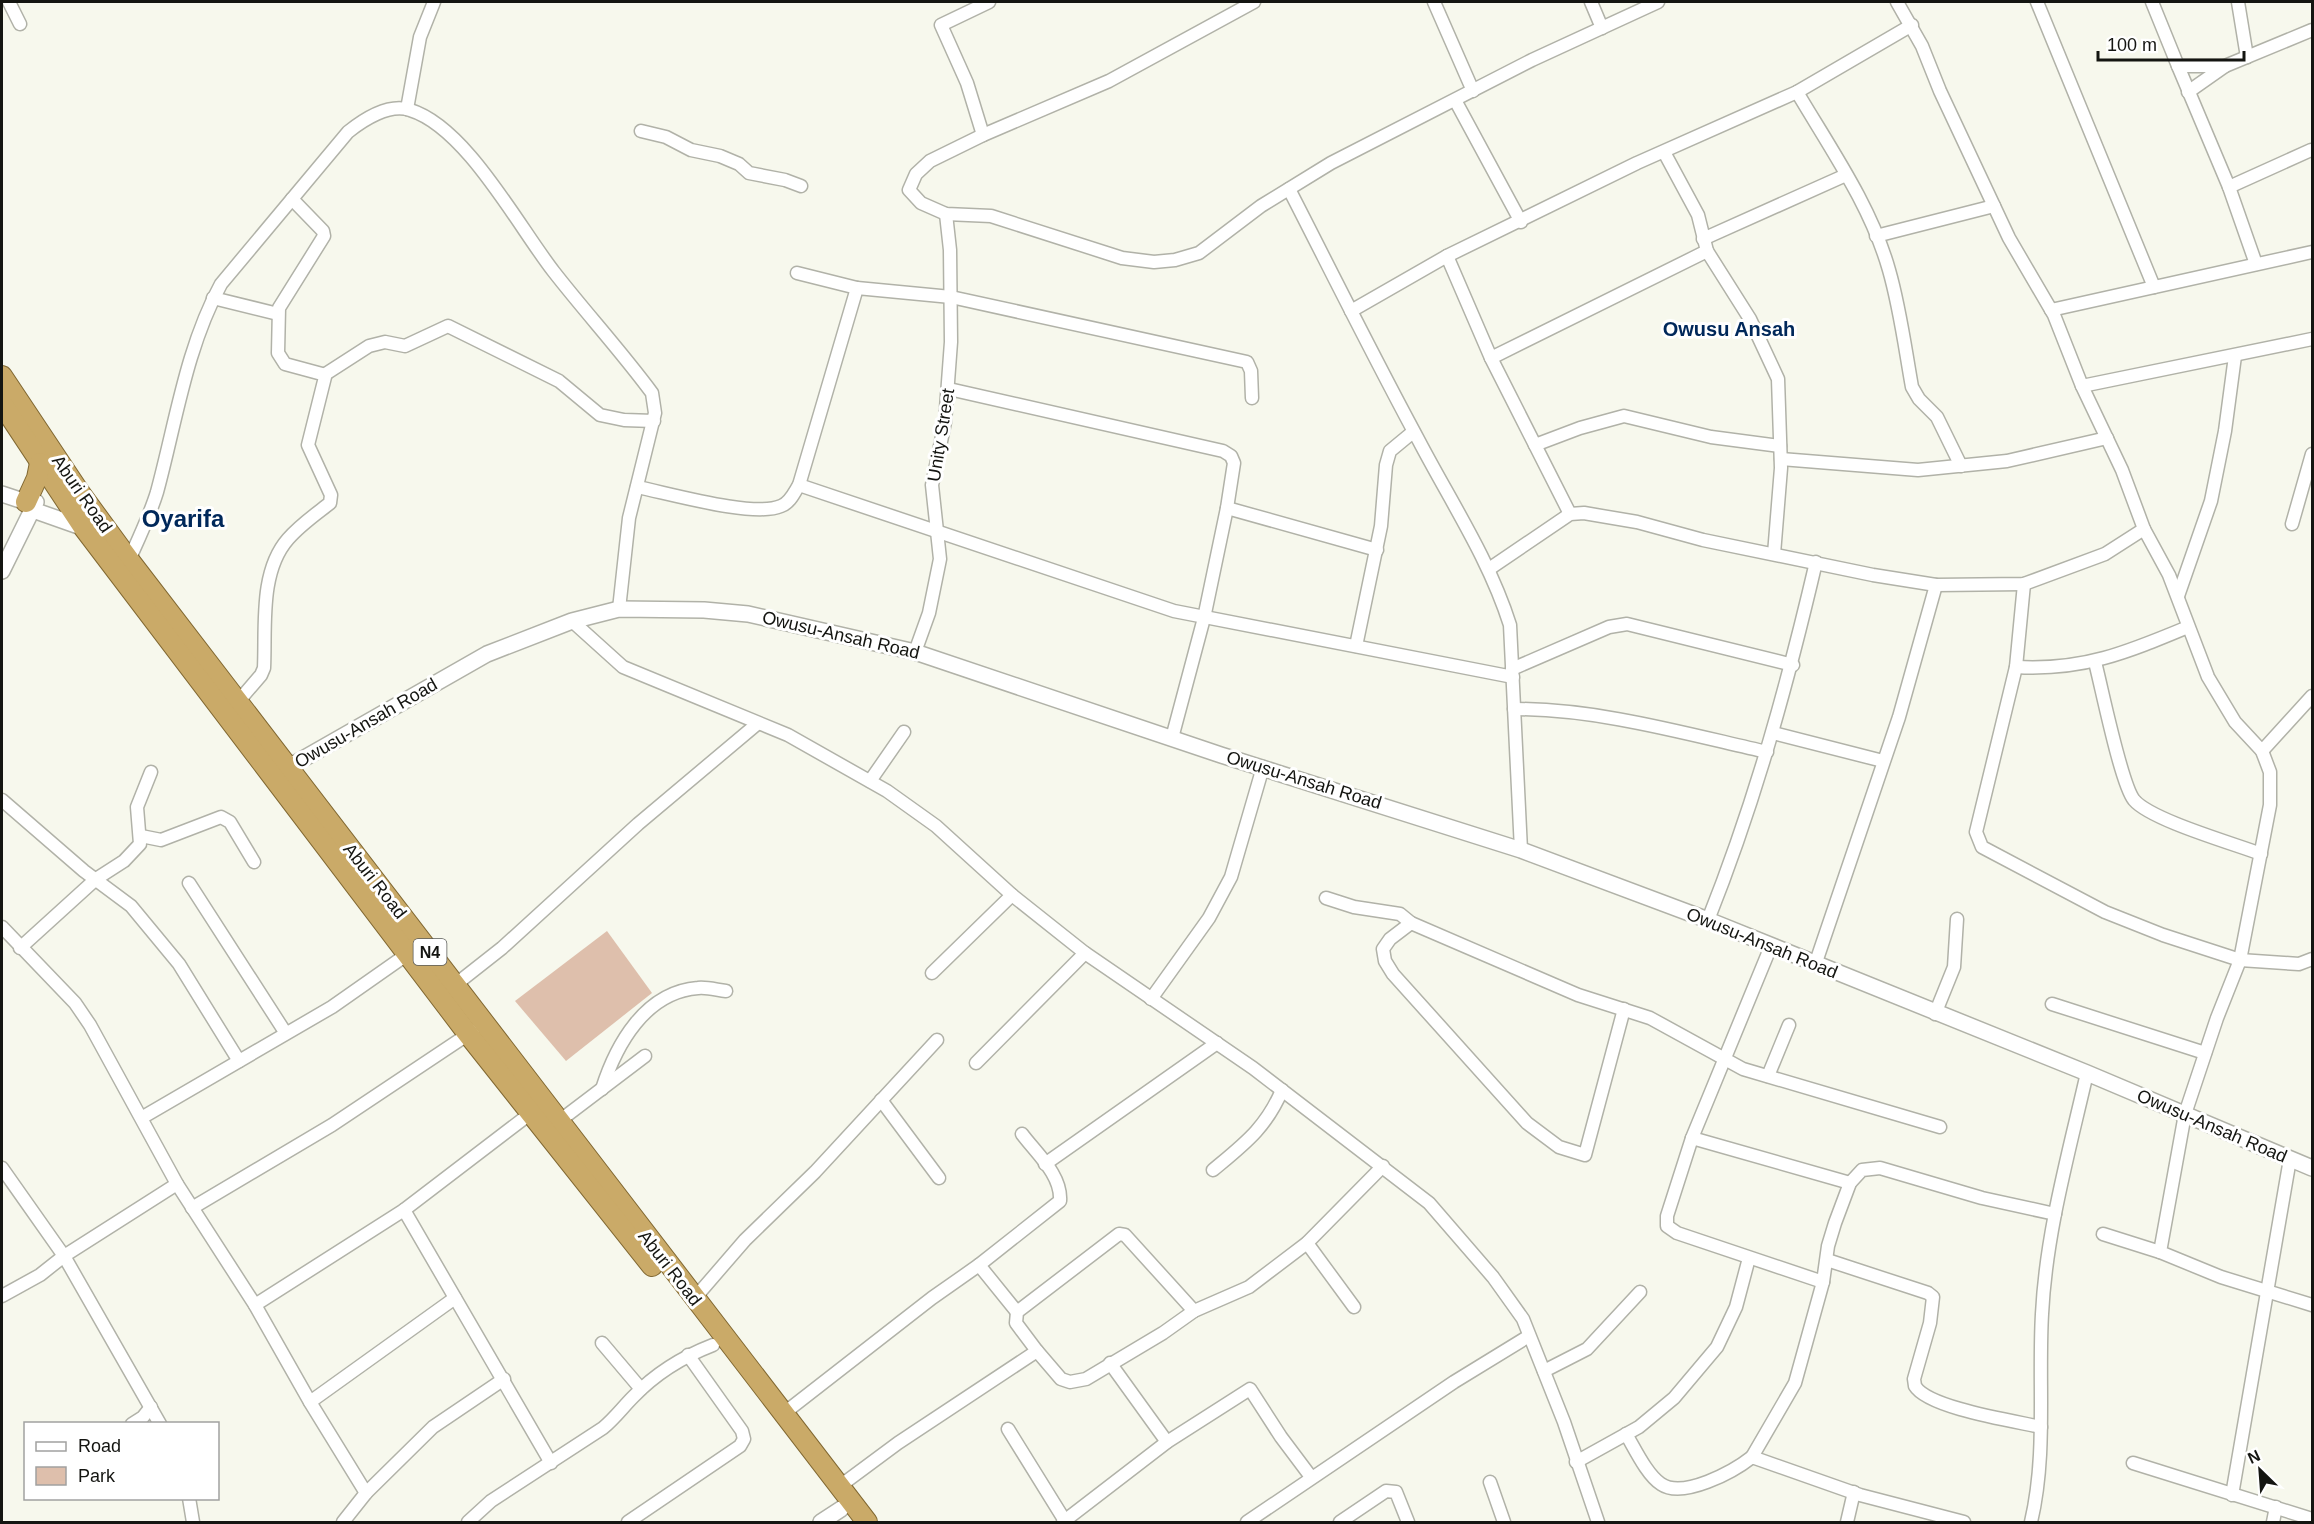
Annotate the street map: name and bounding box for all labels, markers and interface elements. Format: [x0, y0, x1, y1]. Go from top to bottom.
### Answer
scale bar [2098, 24, 2244, 62]
text: 100 m [2107, 35, 2157, 55]
district label: Owusu Ansah [1663, 318, 1795, 340]
street label: Unity Street [924, 387, 958, 483]
street label: Aburi Road [48, 451, 116, 537]
district label: Oyarifa [142, 505, 225, 532]
street label: Owusu-Ansah Road [760, 607, 922, 663]
street label: Owusu-Ansah Road [291, 674, 441, 772]
street label: Owusu-Ansah Road [1224, 747, 1384, 813]
street label: Aburi Road [339, 839, 411, 923]
street label: Owusu-Ansah Road [1684, 904, 1840, 982]
road number: N4 [414, 939, 446, 965]
street label: Owusu-Ansah Road [2134, 1085, 2290, 1167]
street label: Aburi Road [634, 1226, 706, 1310]
legend [24, 1422, 219, 1500]
text: Road [78, 1436, 121, 1456]
north arrow [2230, 1440, 2290, 1500]
text: N [2245, 1447, 2263, 1467]
text: Park [78, 1466, 116, 1486]

